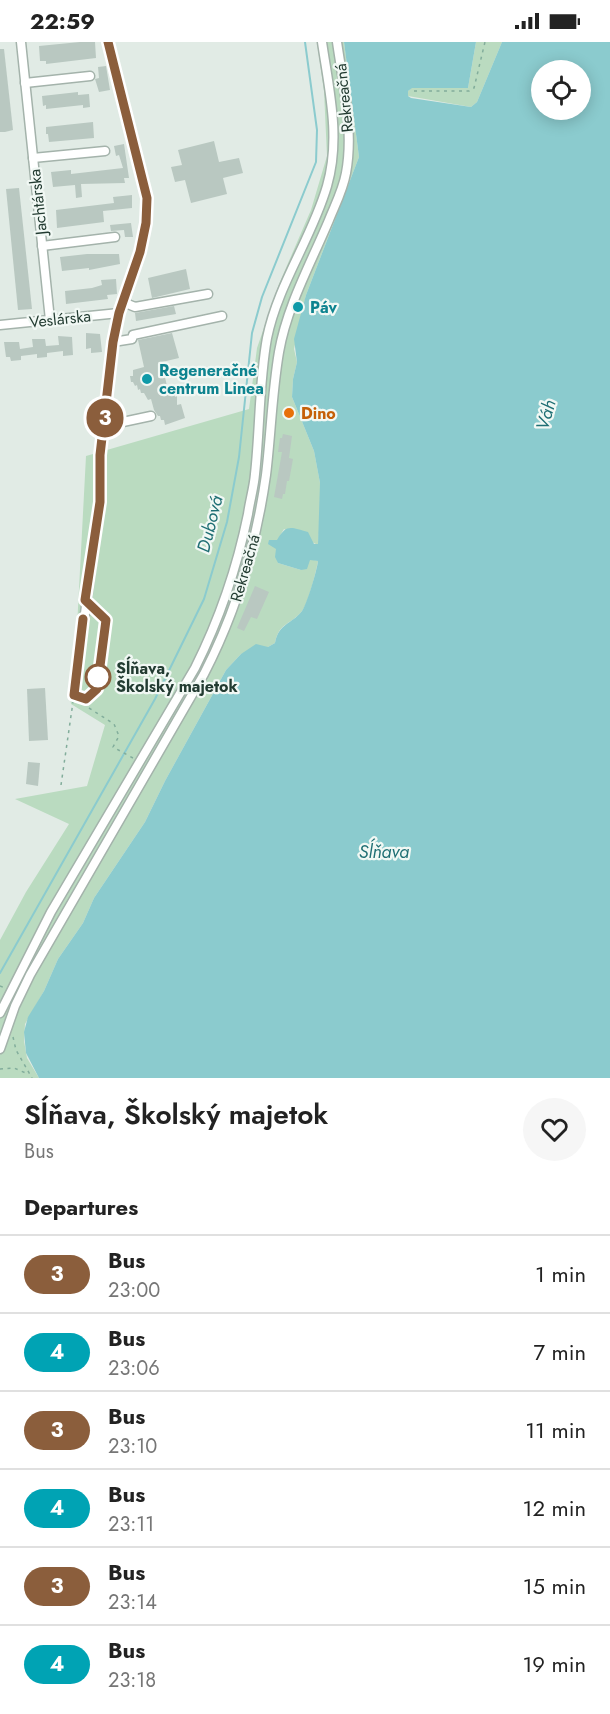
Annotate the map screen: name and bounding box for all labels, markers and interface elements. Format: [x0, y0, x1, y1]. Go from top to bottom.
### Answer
text: 22:59 [30, 5, 95, 37]
map controls [531, 60, 591, 120]
button: locate [531, 60, 591, 120]
street label: Rekreačná [329, 62, 359, 134]
street label: Jachtárska [23, 168, 53, 238]
place label: Páv [310, 296, 338, 319]
marker: Páv [291, 300, 305, 314]
street label: Veslárska [28, 304, 92, 334]
place label: Regeneračné centrum Linea [159, 359, 264, 400]
marker: Regeneračné centrum Linea [140, 372, 154, 386]
water label: Váh [529, 397, 563, 433]
line badge: 3 [86, 398, 124, 437]
place label: Dino [301, 402, 336, 425]
text: 3 [98, 403, 112, 433]
marker: Dino [282, 406, 296, 420]
water label: Dubová [190, 493, 230, 555]
street label: Rekreačná [224, 532, 266, 604]
place label: Sĺňava, Školský majetok [116, 656, 238, 698]
marker: Sĺňava, Školský majetok [85, 664, 111, 690]
water label: Sĺňava [359, 838, 409, 865]
text: Sĺňava, Školský majetok [24, 1094, 328, 1135]
button: heart [523, 1098, 586, 1161]
text: Bus [24, 1137, 54, 1166]
text: Departures [24, 1191, 138, 1223]
text: Bus [108, 1244, 145, 1276]
text: 1 min [535, 1258, 586, 1290]
text: 3 [50, 1259, 64, 1289]
text: 23:00 [108, 1276, 160, 1305]
text: Bus [108, 1322, 145, 1354]
text: 7 min [533, 1336, 586, 1368]
text: 4 [50, 1337, 64, 1367]
text: 23:06 [108, 1354, 160, 1383]
text: Bus [108, 1400, 145, 1432]
text: 11 min [525, 1414, 586, 1446]
text: 3 [50, 1415, 64, 1445]
text: 23:10 [108, 1432, 157, 1461]
text: Bus [108, 1478, 145, 1510]
text: 12 min [523, 1492, 586, 1524]
text: 4 [50, 1493, 64, 1523]
text: 23:11 [108, 1510, 154, 1539]
text: Bus [108, 1556, 145, 1588]
text: 15 min [523, 1570, 586, 1602]
text: 3 [50, 1571, 64, 1601]
text: 23:14 [108, 1588, 157, 1617]
text: Bus [108, 1634, 145, 1666]
text: 19 min [522, 1648, 586, 1680]
text: 4 [50, 1649, 64, 1679]
text: 23:18 [108, 1666, 156, 1695]

